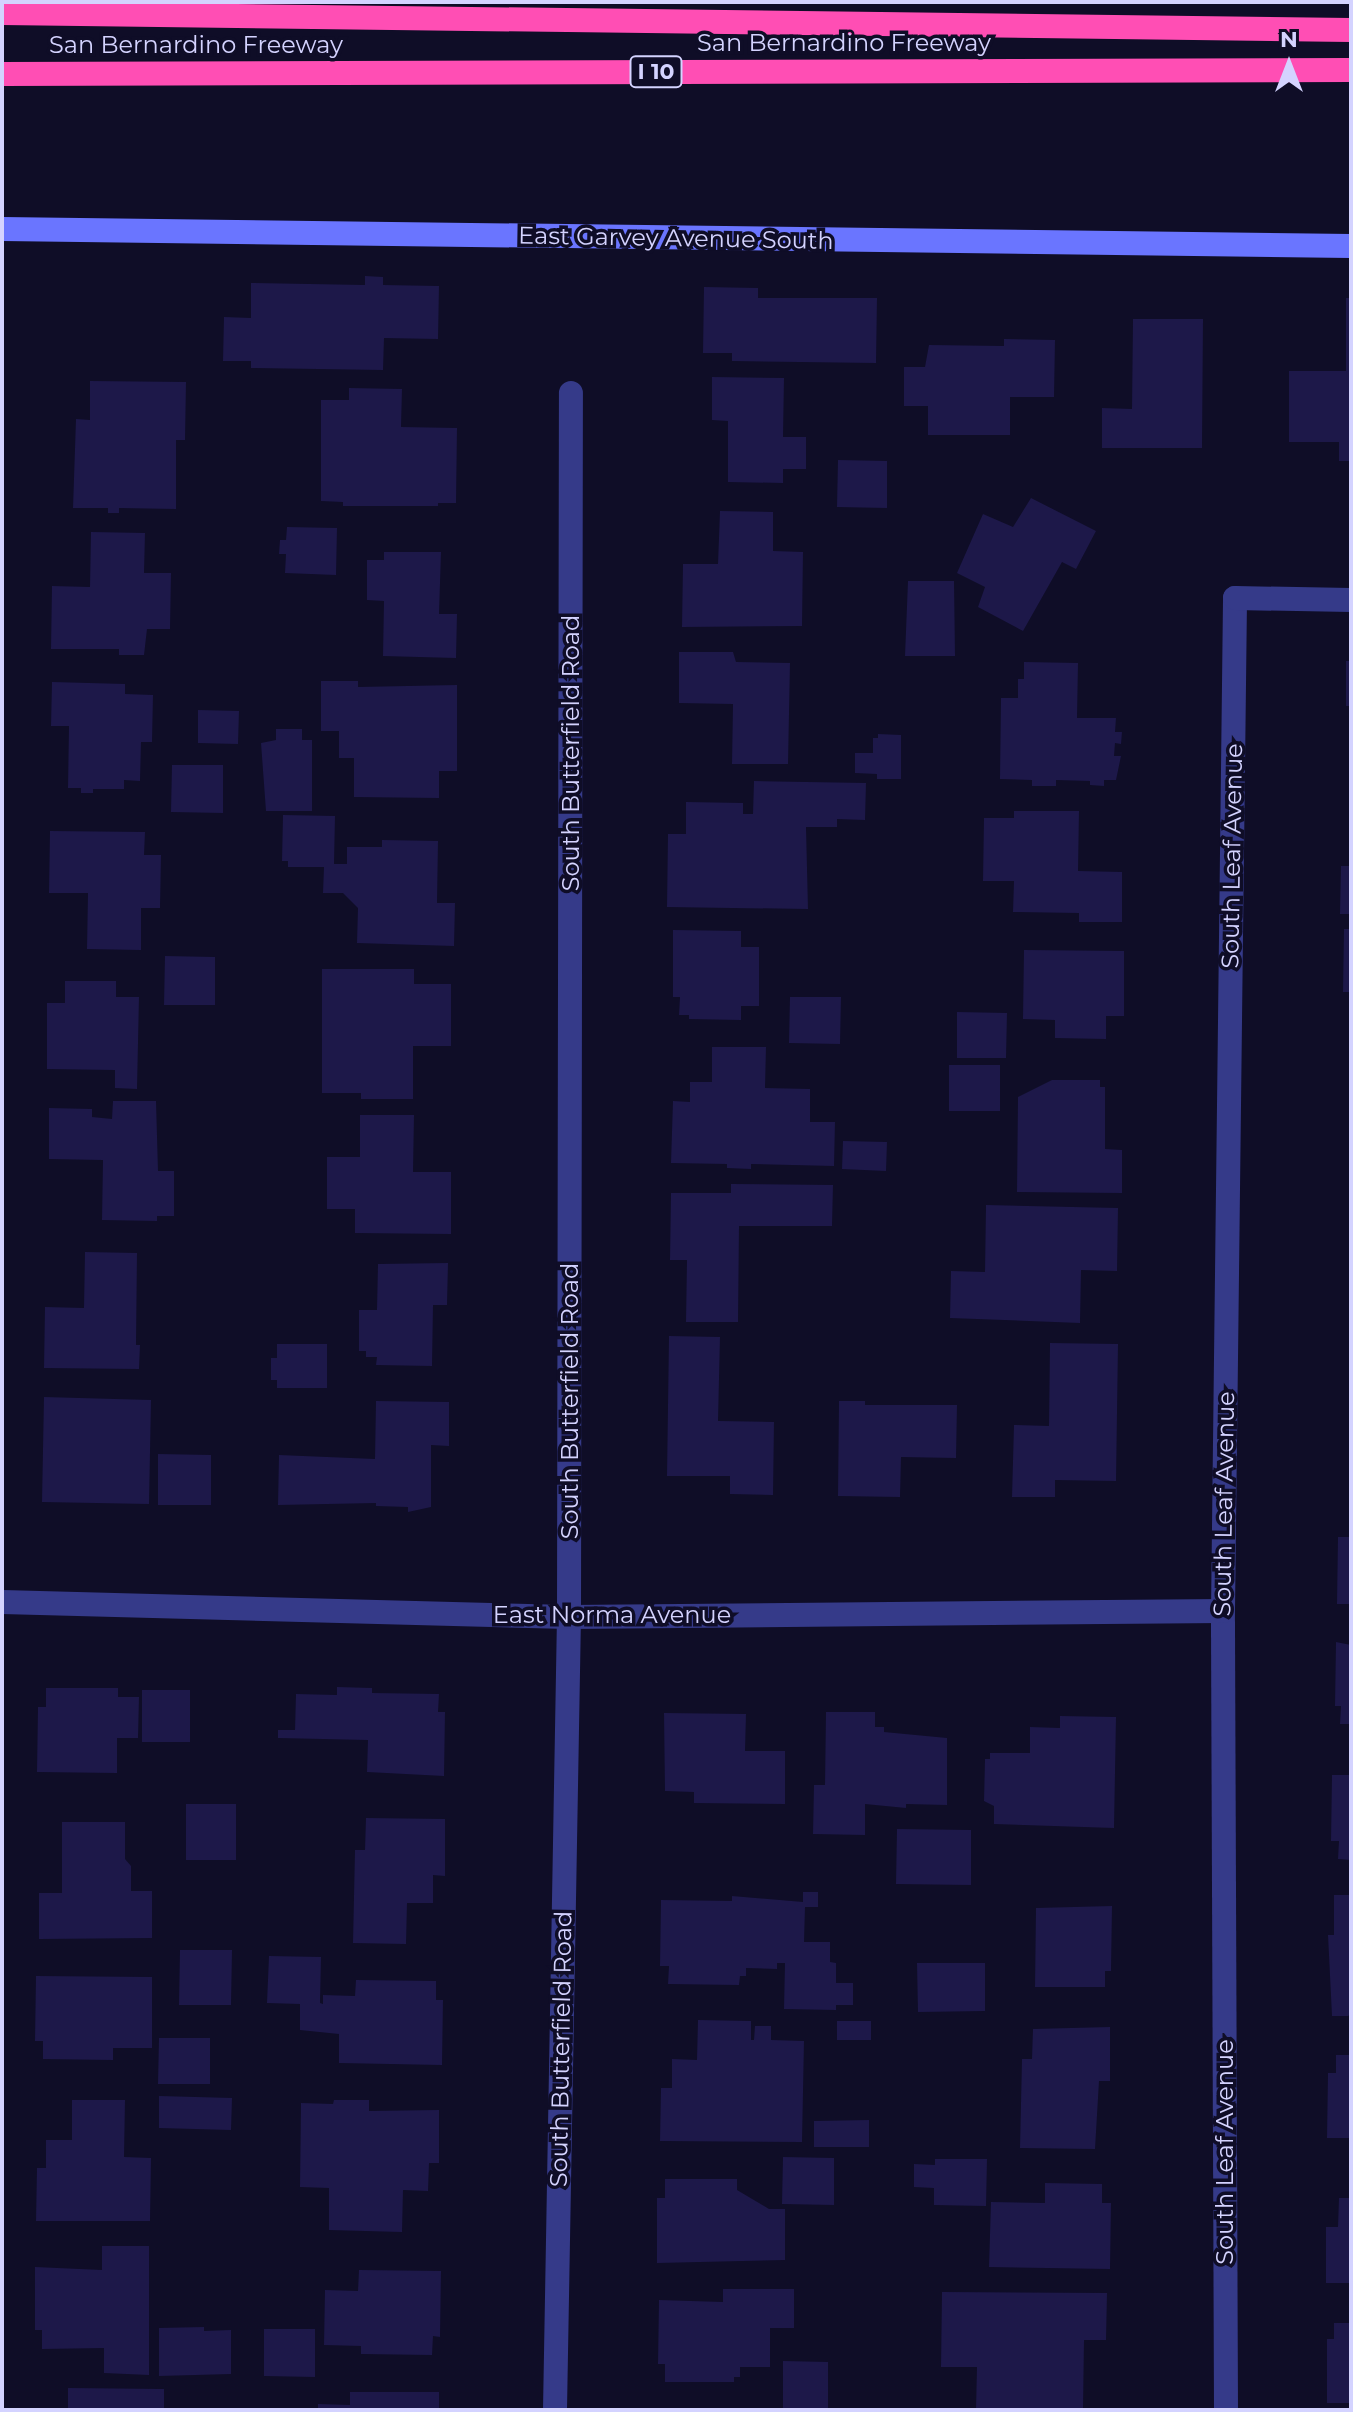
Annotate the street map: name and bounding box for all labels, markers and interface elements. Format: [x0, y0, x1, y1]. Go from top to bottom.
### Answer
north arrow [1249, 24, 1329, 104]
text: N [1280, 26, 1298, 53]
street label: San Bernardino Freeway [697, 29, 991, 57]
street label: San Bernardino Freeway [49, 31, 343, 59]
road number: I 10 [628, 54, 684, 90]
street label: East Garvey Avenue South [518, 221, 834, 255]
street label: South Butterfield Road [557, 615, 585, 891]
street label: South Leaf Avenue [1216, 743, 1248, 969]
street label: South Butterfield Road [556, 1263, 584, 1539]
street label: South Leaf Avenue [1208, 1391, 1240, 1617]
street label: East Norma Avenue [493, 1601, 731, 1629]
street label: South Butterfield Road [544, 1911, 578, 2187]
street label: South Leaf Avenue [1211, 2039, 1239, 2265]

